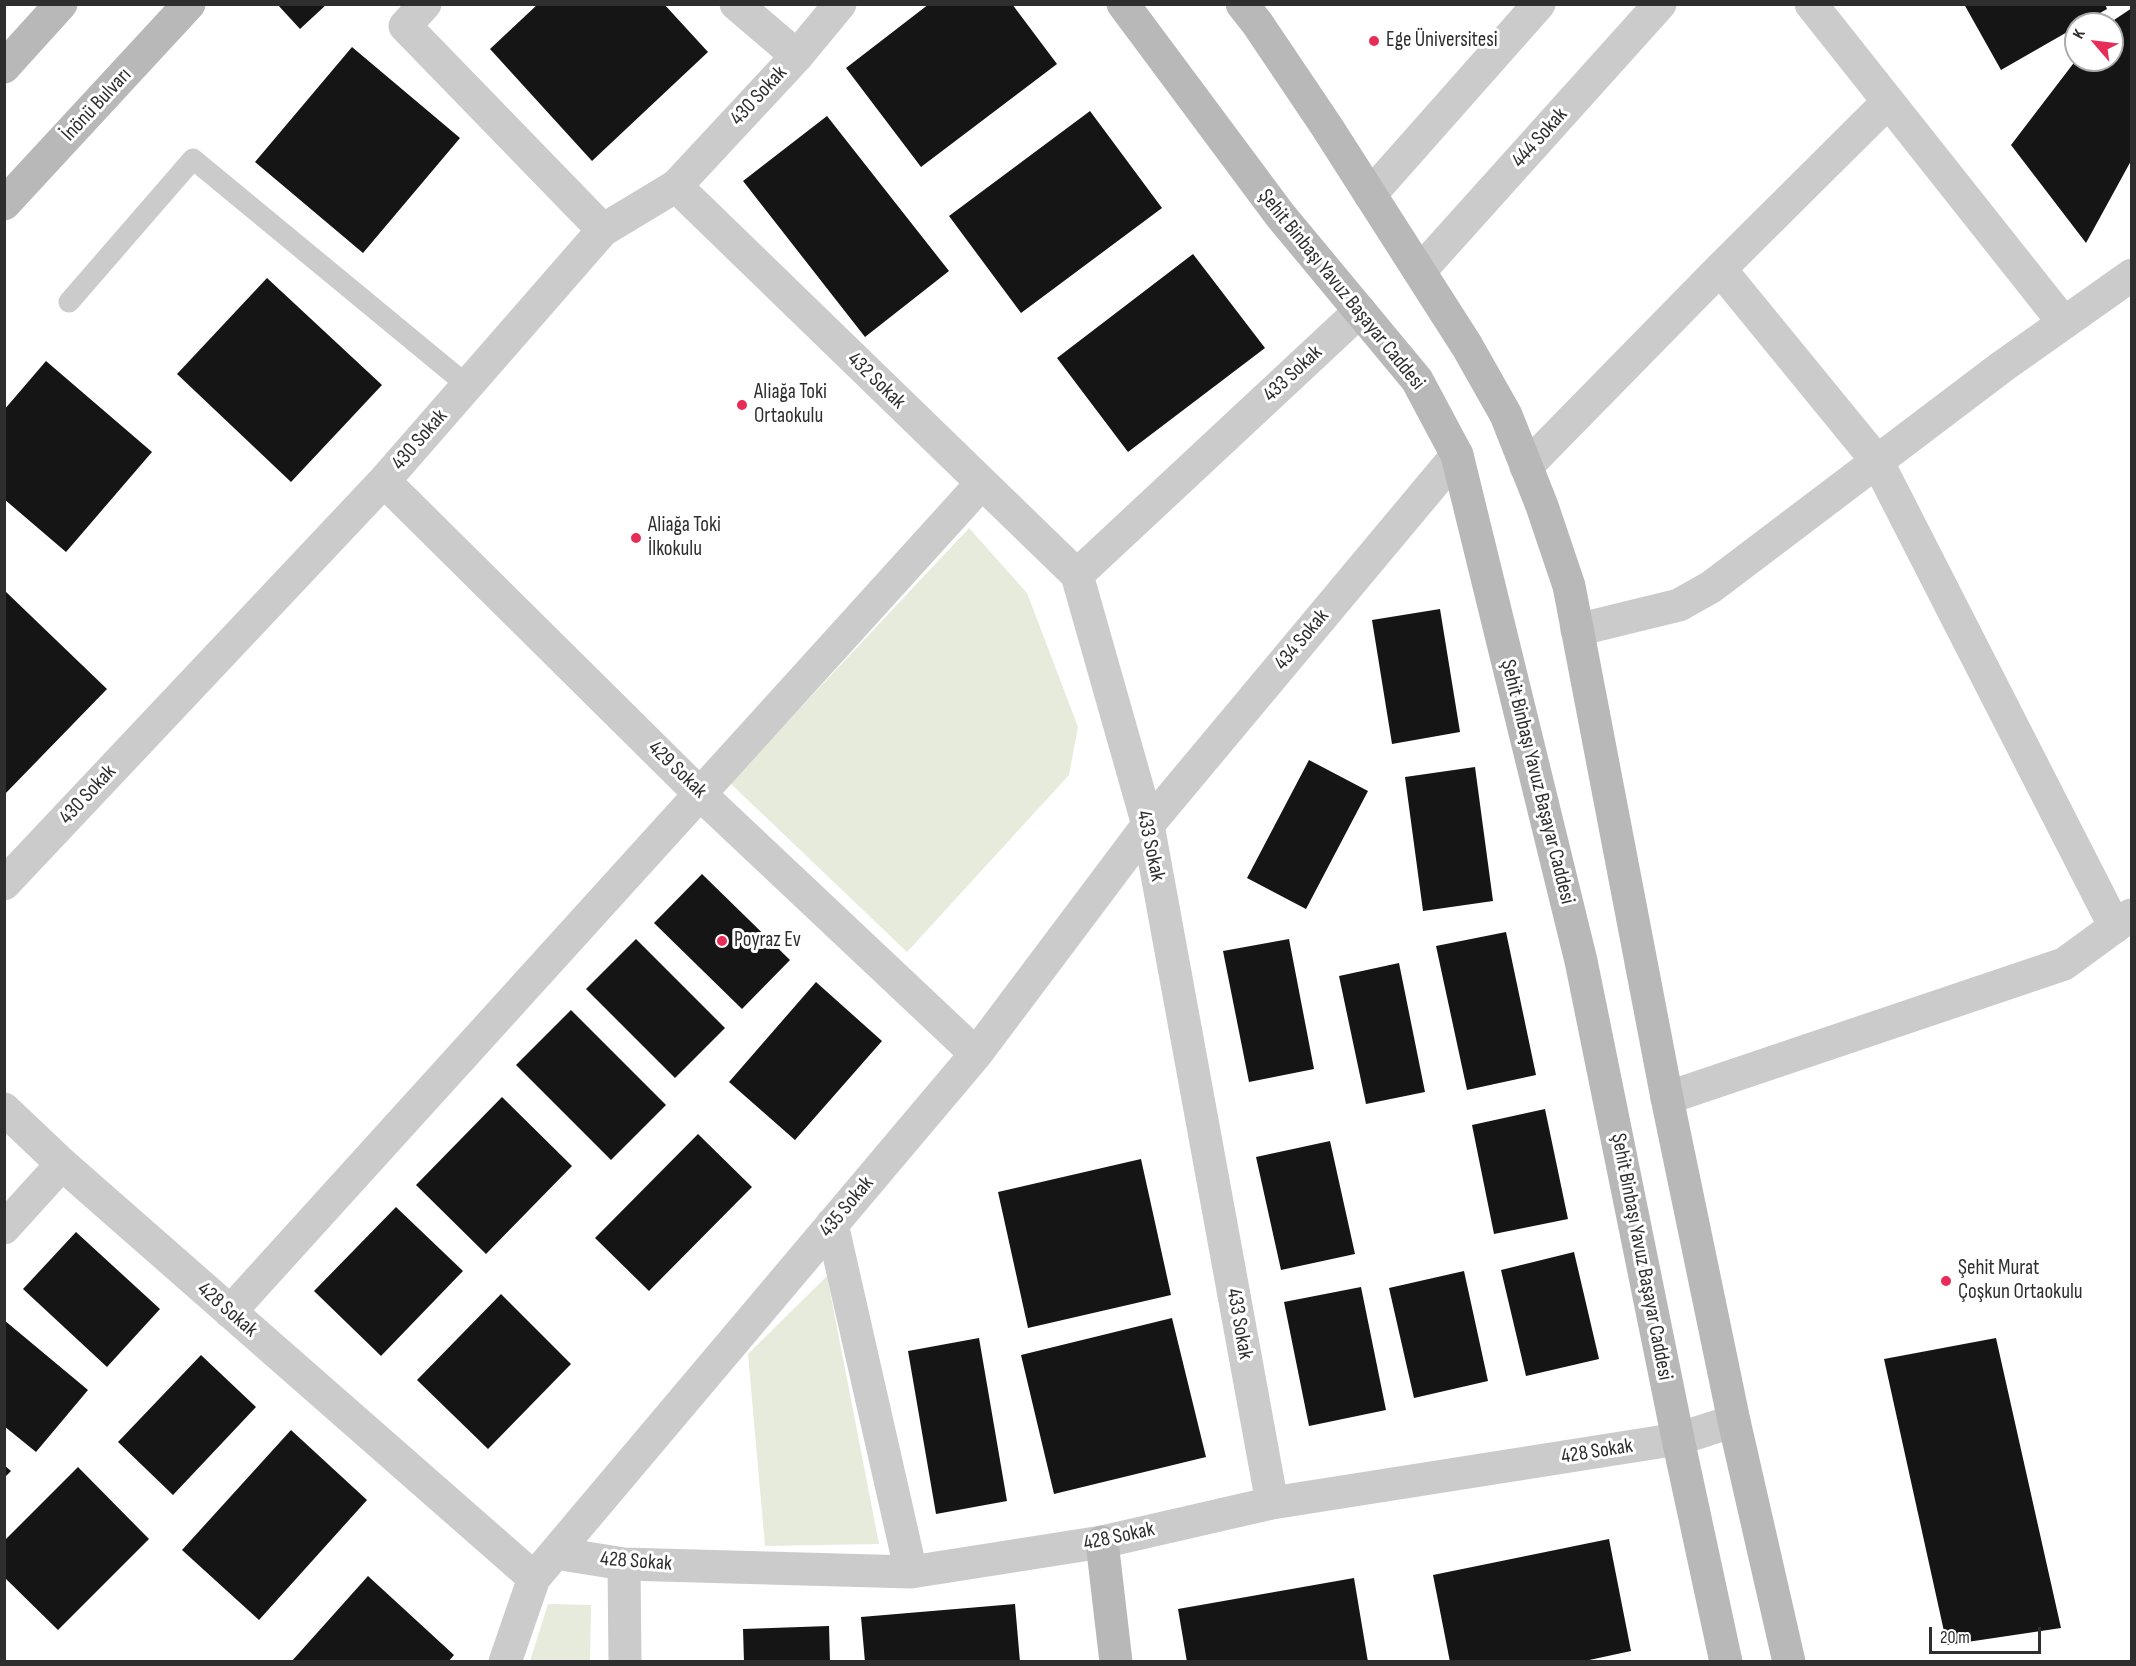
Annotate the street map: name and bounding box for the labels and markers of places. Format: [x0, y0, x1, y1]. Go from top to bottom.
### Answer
place label: Ege Üniversitesi [1386, 28, 1498, 54]
marker: Ege Üniversitesi [1367, 34, 1381, 48]
place label: Aliağa Toki Ortaokulu [754, 380, 827, 430]
marker: Aliağa Toki Ortaokulu [735, 398, 749, 412]
place label: Aliağa Toki İlkokulu [648, 513, 721, 563]
marker: Aliağa Toki İlkokulu [629, 531, 643, 545]
place label: Poyraz Ev [734, 928, 801, 954]
marker: Poyraz Ev [715, 934, 729, 948]
place label: Şehit Murat Çoşkun Ortaokulu [1958, 1256, 2083, 1306]
marker: Şehit Murat Çoşkun Ortaokulu [1939, 1274, 1953, 1288]

